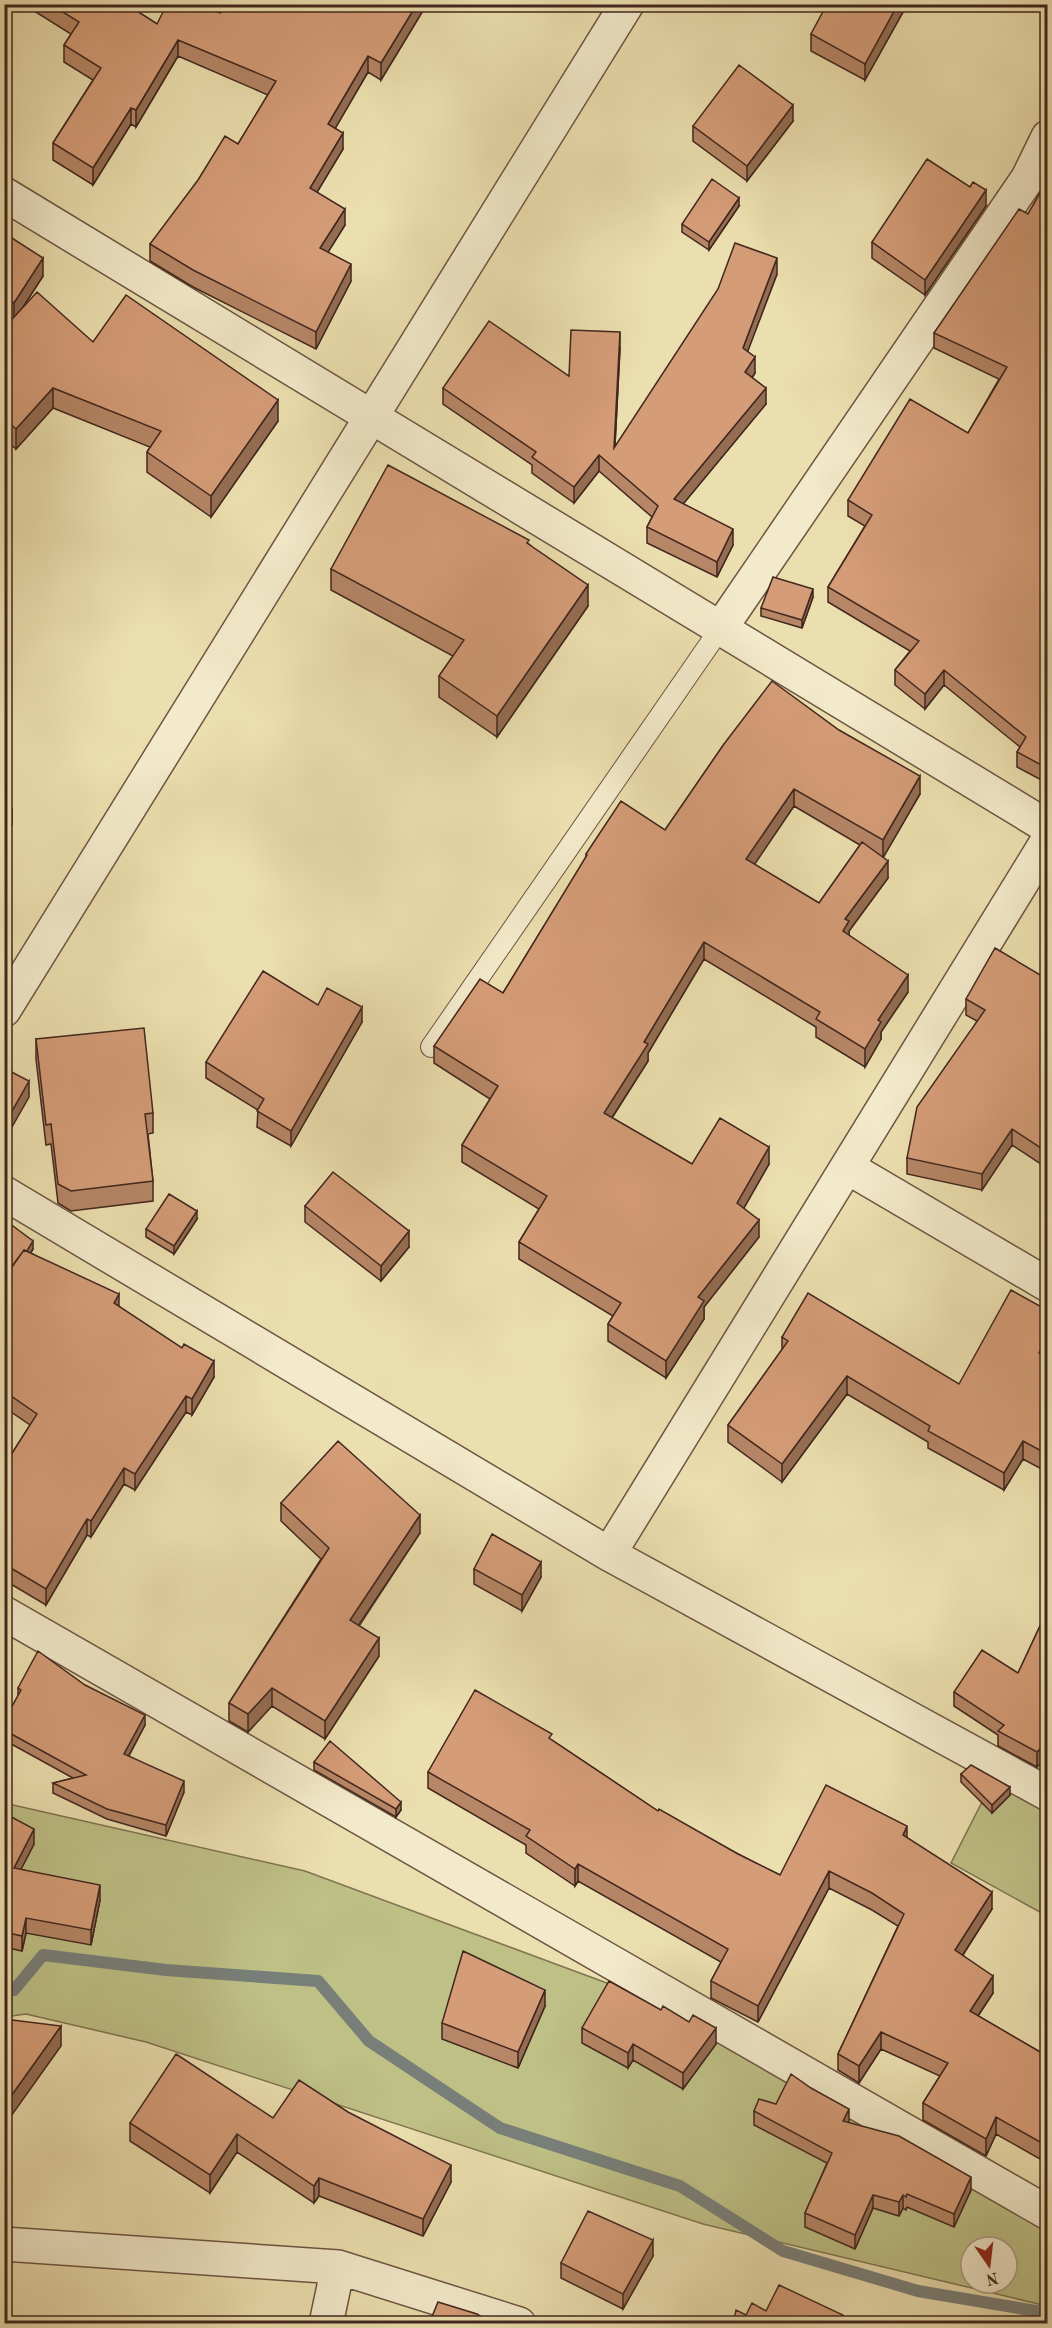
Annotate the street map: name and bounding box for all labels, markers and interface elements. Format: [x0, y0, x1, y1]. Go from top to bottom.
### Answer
north arrow [959, 2235, 1019, 2295]
text: N [984, 2268, 1000, 2287]

